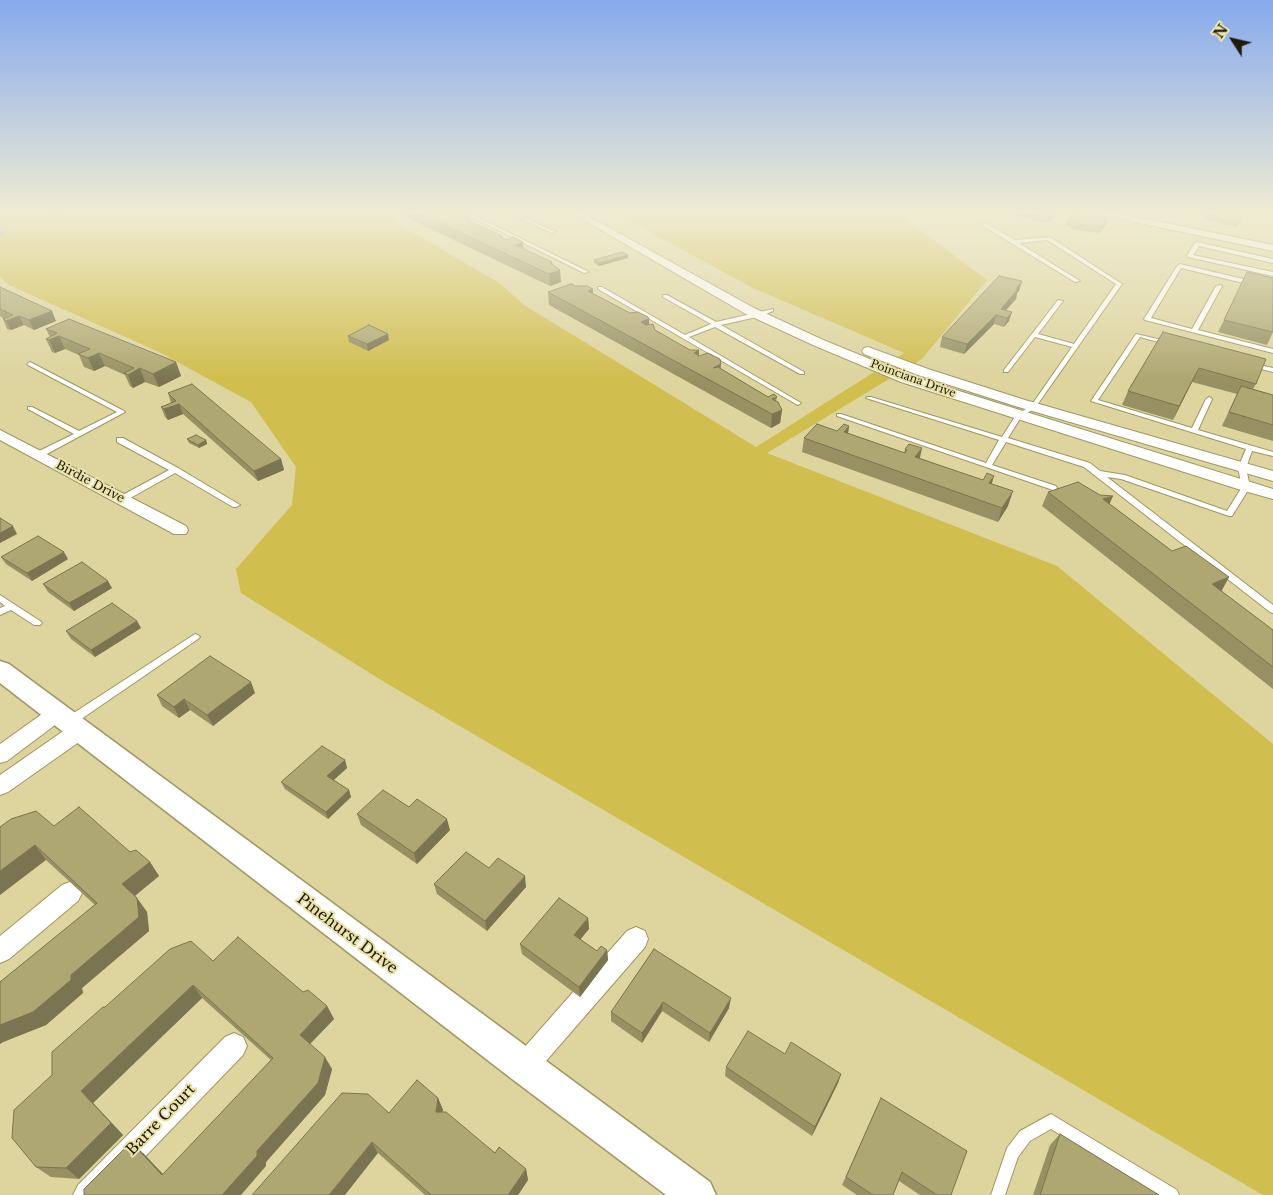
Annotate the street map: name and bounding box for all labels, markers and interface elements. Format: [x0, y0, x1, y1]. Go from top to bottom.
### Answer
north arrow [1208, 15, 1258, 65]
text: N [1210, 21, 1232, 42]
street label: Poinciana Drive [869, 357, 957, 401]
street label: Birdie Drive [53, 458, 127, 506]
street label: Pinehurst Drive [293, 890, 401, 978]
street label: Barre Court [123, 1081, 199, 1159]

